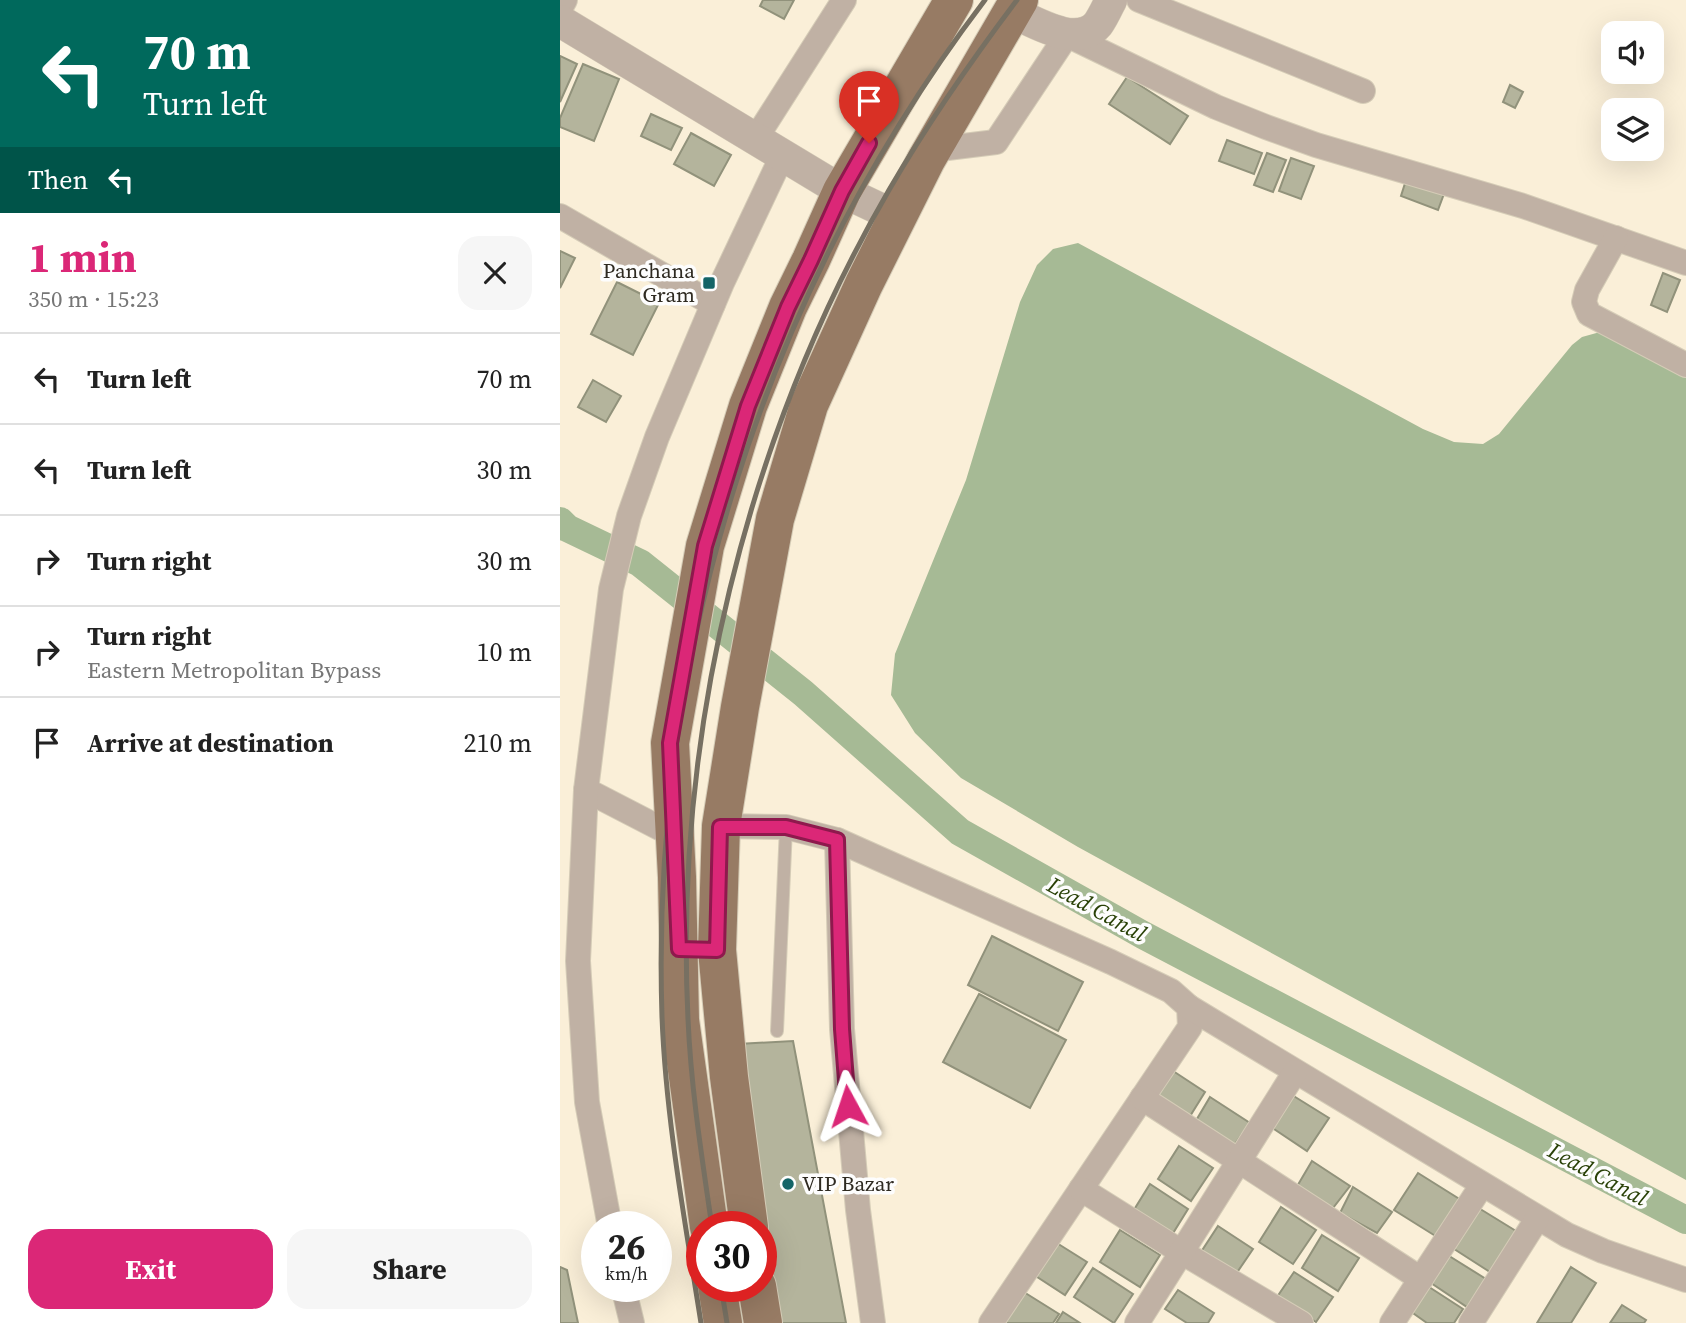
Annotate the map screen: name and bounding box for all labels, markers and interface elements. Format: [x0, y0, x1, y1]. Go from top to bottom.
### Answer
text: 70 m [143, 18, 251, 85]
map controls [1601, 21, 1664, 161]
button: sound [1601, 21, 1664, 84]
icon: left [28, 28, 119, 119]
pin [839, 71, 899, 143]
text: Turn left [143, 82, 267, 126]
icon: arrive [850, 82, 888, 120]
button: layers [1601, 98, 1664, 161]
icon: left [102, 161, 140, 199]
text: Then [28, 162, 88, 198]
text: 1 min [28, 228, 137, 286]
button: close [458, 236, 532, 310]
place label: Panchana Gram [603, 256, 695, 309]
marker: Panchana Gram [701, 275, 717, 291]
text: 350 m · 15:23 [28, 283, 159, 315]
icon: left [28, 360, 66, 398]
text: Turn left [87, 361, 191, 397]
text: 70 m [477, 361, 532, 397]
icon: left [28, 451, 66, 489]
text: Turn left [87, 452, 191, 488]
text: 30 m [477, 452, 532, 488]
icon: right [28, 542, 66, 580]
text: Turn right [87, 543, 211, 579]
text: 30 m [477, 543, 532, 579]
text: Turn right [87, 618, 211, 654]
icon: right [28, 633, 66, 671]
text: 10 m [477, 634, 532, 670]
text: Eastern Metropolitan Bypass [87, 654, 381, 686]
icon: arrive [28, 724, 66, 762]
text: Arrive at destination [87, 725, 334, 761]
text: 210 m [464, 725, 532, 761]
water label: Lead Canal [1041, 868, 1153, 950]
position arrow [811, 1069, 885, 1143]
water label: Lead Canal [1542, 1134, 1654, 1214]
place label: VIP Bazar [802, 1169, 894, 1198]
marker: VIP Bazar [780, 1176, 796, 1192]
speed limit sign: 30 [686, 1211, 777, 1302]
text: 26 [608, 1223, 645, 1271]
button: Exit [28, 1229, 273, 1309]
button: Share [287, 1229, 532, 1309]
text: km/h [605, 1261, 648, 1286]

